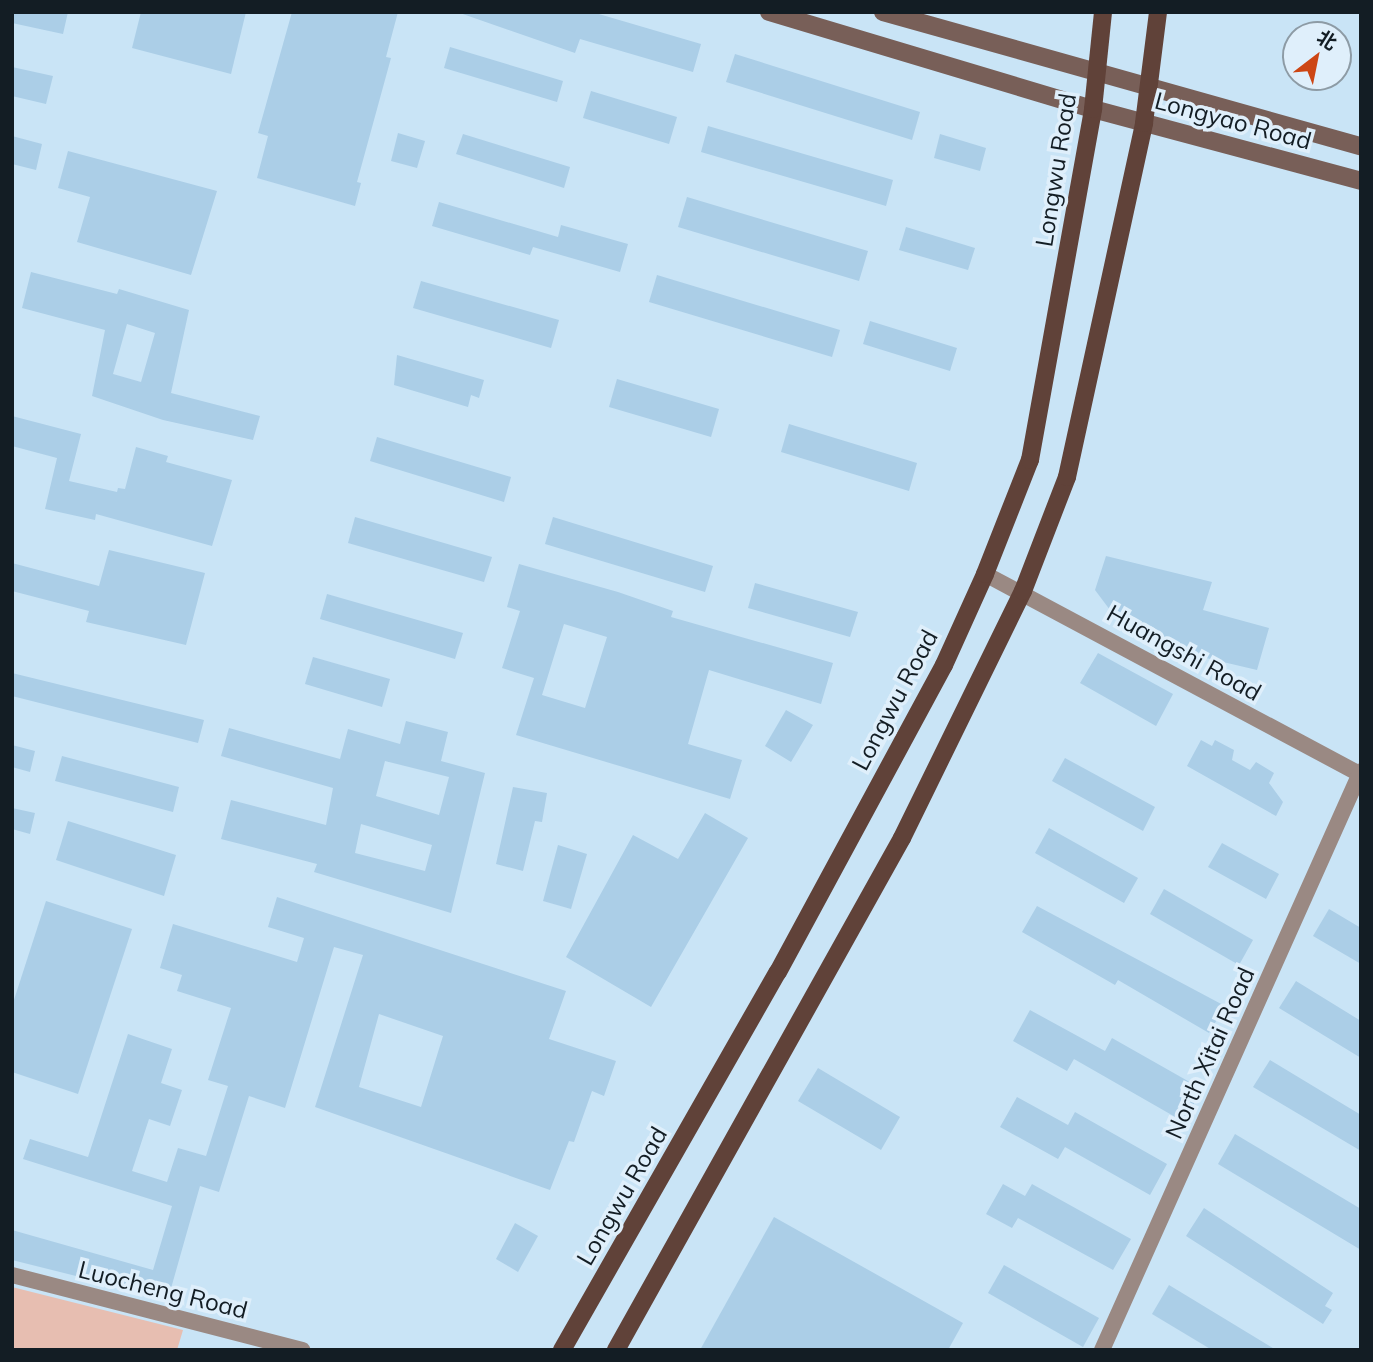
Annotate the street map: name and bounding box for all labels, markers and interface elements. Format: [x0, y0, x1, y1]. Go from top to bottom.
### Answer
north arrow [1282, 21, 1352, 91]
text: 北 [1313, 25, 1341, 55]
street label: Longyao Road [1152, 86, 1314, 156]
street label: Longwu Road [1030, 91, 1082, 249]
street label: Huangshi Road [1102, 599, 1266, 707]
street label: Longwu Road [846, 625, 944, 775]
street label: North Xitai Road [1159, 963, 1261, 1143]
street label: Longwu Road [571, 1122, 673, 1270]
street label: Luocheng Road [76, 1255, 250, 1325]

